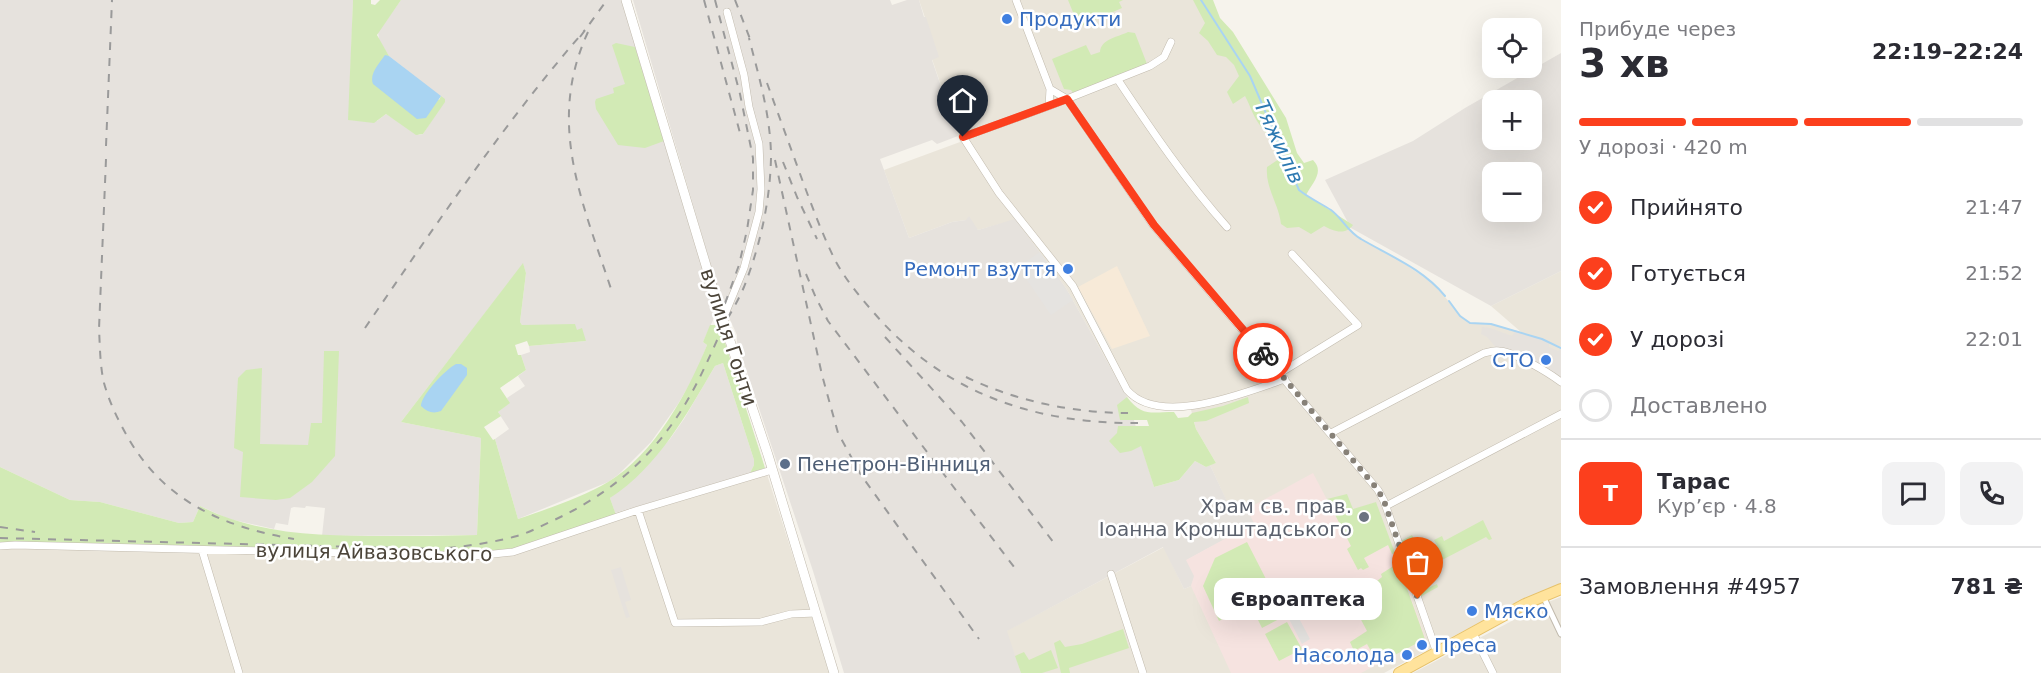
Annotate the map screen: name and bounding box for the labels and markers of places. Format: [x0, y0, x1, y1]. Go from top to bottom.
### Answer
place label: Продукти [1019, 7, 1121, 31]
marker: Продукти [1000, 12, 1014, 26]
pin [937, 75, 988, 137]
place label: Ремонт взуття [904, 257, 1056, 281]
marker: Ремонт взуття [1061, 262, 1075, 276]
place label: СТО [1492, 348, 1534, 372]
marker: СТО [1539, 353, 1553, 367]
place label: Пенетрон-Вінниця [797, 452, 991, 476]
marker: Пенетрон-Вінниця [778, 457, 792, 471]
place label: Храм св. прав. Іоанна Кронштадського [1099, 494, 1352, 541]
marker: Храм св. прав. Іоанна Кронштадського [1357, 510, 1371, 524]
pin [1392, 537, 1443, 599]
callout: Євроаптека [1214, 578, 1382, 620]
place label: Мяско [1484, 599, 1549, 623]
marker: Мяско [1465, 604, 1479, 618]
place label: Преса [1434, 633, 1497, 657]
marker: Преса [1415, 638, 1429, 652]
place label: Насолода [1293, 643, 1395, 667]
marker: Насолода [1400, 648, 1414, 662]

